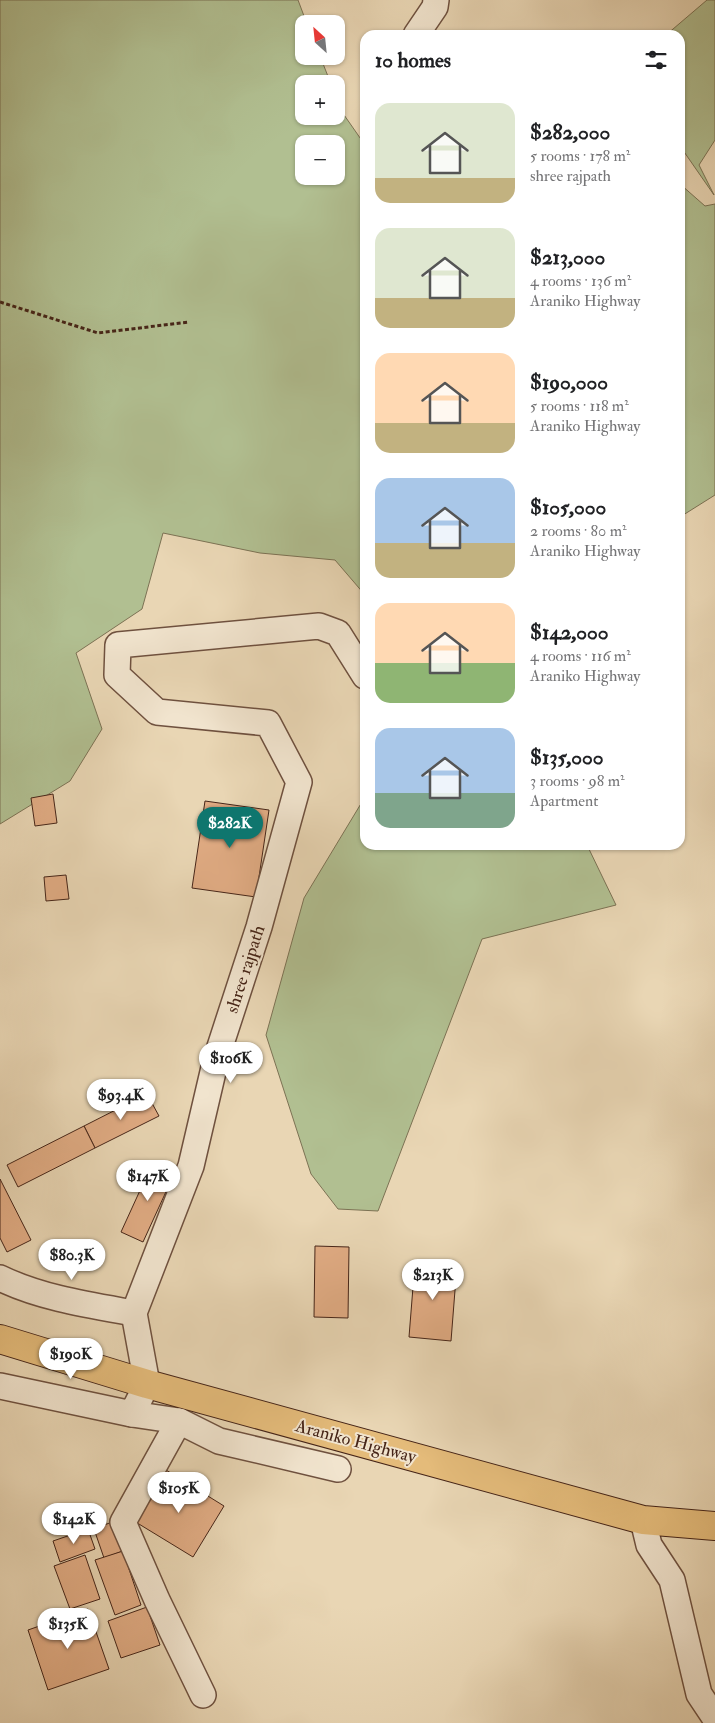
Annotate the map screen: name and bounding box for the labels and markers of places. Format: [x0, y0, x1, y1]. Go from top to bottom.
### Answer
pin: $282K [195, 806, 265, 849]
pin: $106K [196, 1042, 266, 1084]
pin: $93.4K [80, 1078, 162, 1121]
pin: $147K [113, 1160, 183, 1202]
pin: $80.3K [31, 1238, 113, 1281]
pin: $213K [398, 1258, 468, 1301]
pin: $190K [36, 1338, 106, 1380]
pin: $105K [144, 1472, 214, 1514]
pin: $142K [39, 1502, 109, 1545]
pin: $135K [33, 1608, 103, 1650]

